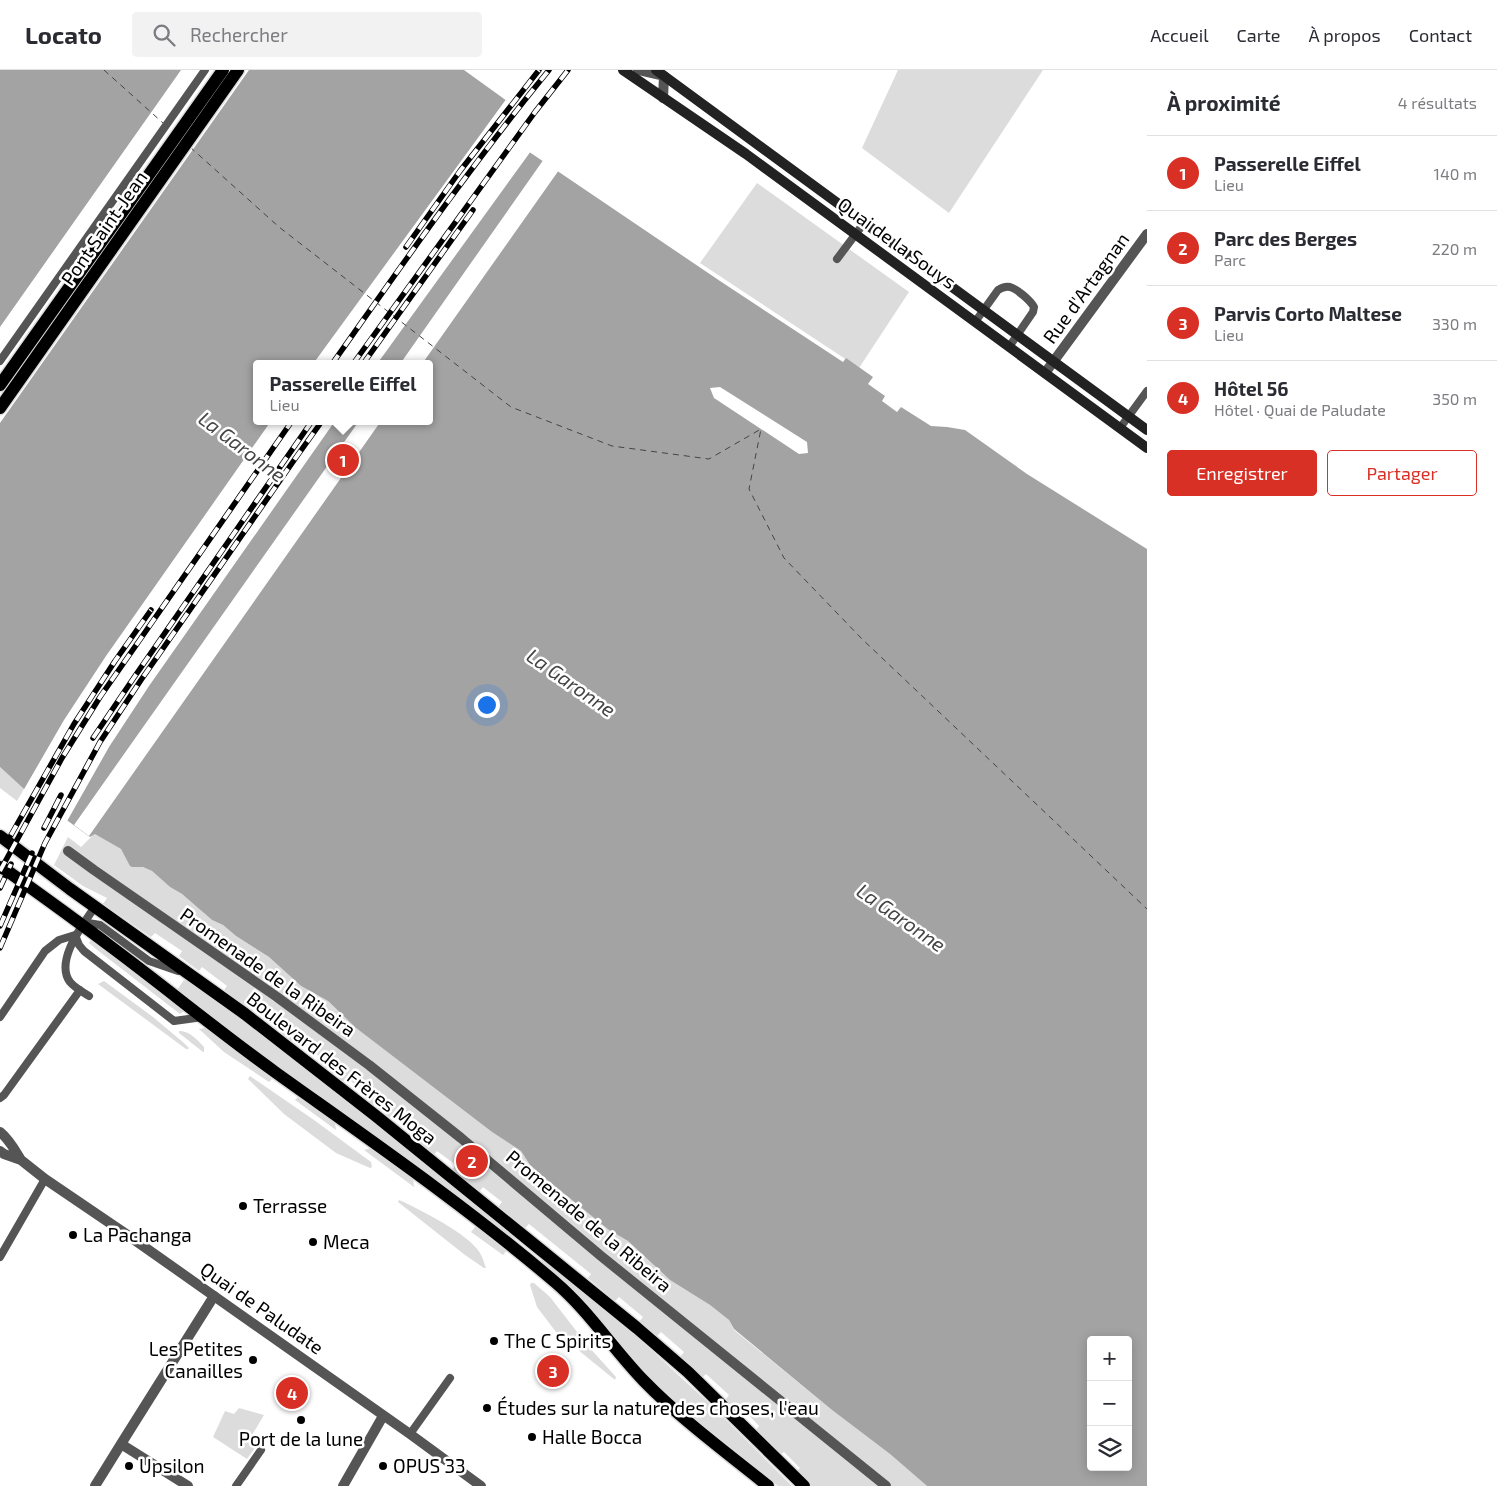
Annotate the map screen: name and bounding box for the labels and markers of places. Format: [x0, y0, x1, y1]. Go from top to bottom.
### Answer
pin: 1 [327, 441, 359, 479]
pin: 2 [456, 1142, 488, 1180]
place label: Terrasse [253, 1194, 327, 1217]
marker: Terrasse [237, 1200, 249, 1212]
place label: La Pachanga [83, 1223, 192, 1246]
marker: La Pachanga [67, 1229, 79, 1241]
place label: Meca [323, 1230, 370, 1253]
marker: Meca [307, 1236, 319, 1248]
place label: The C Spirits [504, 1329, 611, 1352]
marker: The C Spirits [488, 1335, 500, 1347]
place label: Les Petites Canailles [149, 1337, 243, 1382]
pin: 3 [537, 1352, 569, 1390]
marker: Les Petites Canailles [247, 1354, 259, 1366]
pin: 4 [276, 1374, 308, 1412]
place label: Études sur la nature des choses, l'eau [497, 1396, 819, 1419]
marker: Études sur la nature des choses, l'eau [481, 1402, 493, 1414]
marker: Port de la lune [295, 1414, 307, 1426]
place label: Halle Bocca [542, 1425, 642, 1448]
place label: Port de la lune [239, 1427, 363, 1450]
marker: Halle Bocca [526, 1431, 538, 1443]
place label: Upsilon [139, 1454, 205, 1477]
place label: OPUS 33 [393, 1454, 466, 1477]
marker: Upsilon [123, 1460, 135, 1472]
marker: OPUS 33 [377, 1460, 389, 1472]

